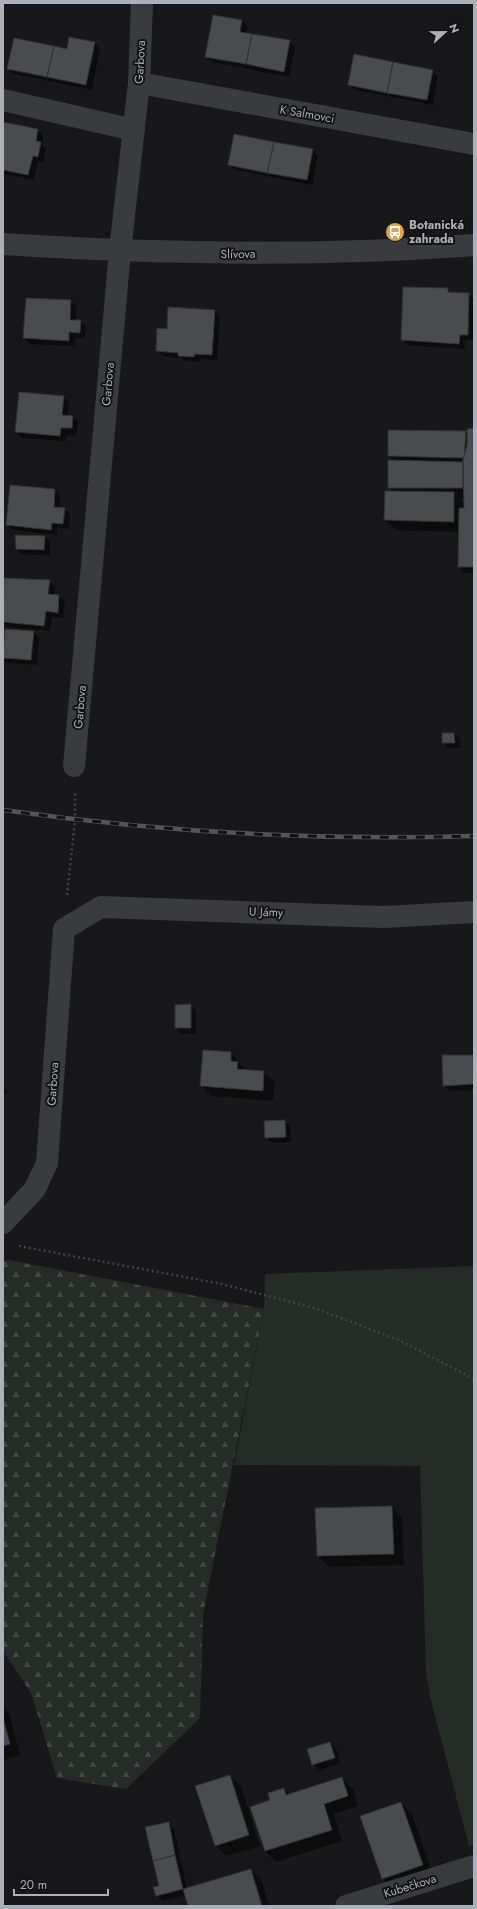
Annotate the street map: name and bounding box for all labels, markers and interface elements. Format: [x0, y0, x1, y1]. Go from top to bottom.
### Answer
north arrow [425, 12, 465, 52]
text: N [445, 21, 463, 35]
street label: Garbova [130, 40, 150, 84]
street label: K Salmovci [278, 100, 336, 128]
place label: Botanická zahrada [409, 216, 464, 248]
bus stop icon: Botanická zahrada [384, 221, 406, 243]
street label: Slívova [220, 245, 256, 263]
street label: Garbova [97, 361, 119, 406]
street label: Garbova [69, 684, 91, 729]
street label: U Jámy [248, 902, 284, 922]
street label: Garbova [43, 1061, 64, 1106]
street label: Kubečkova [382, 1869, 439, 1903]
scale bar [14, 1871, 108, 1897]
text: 20 m [20, 1876, 47, 1894]

